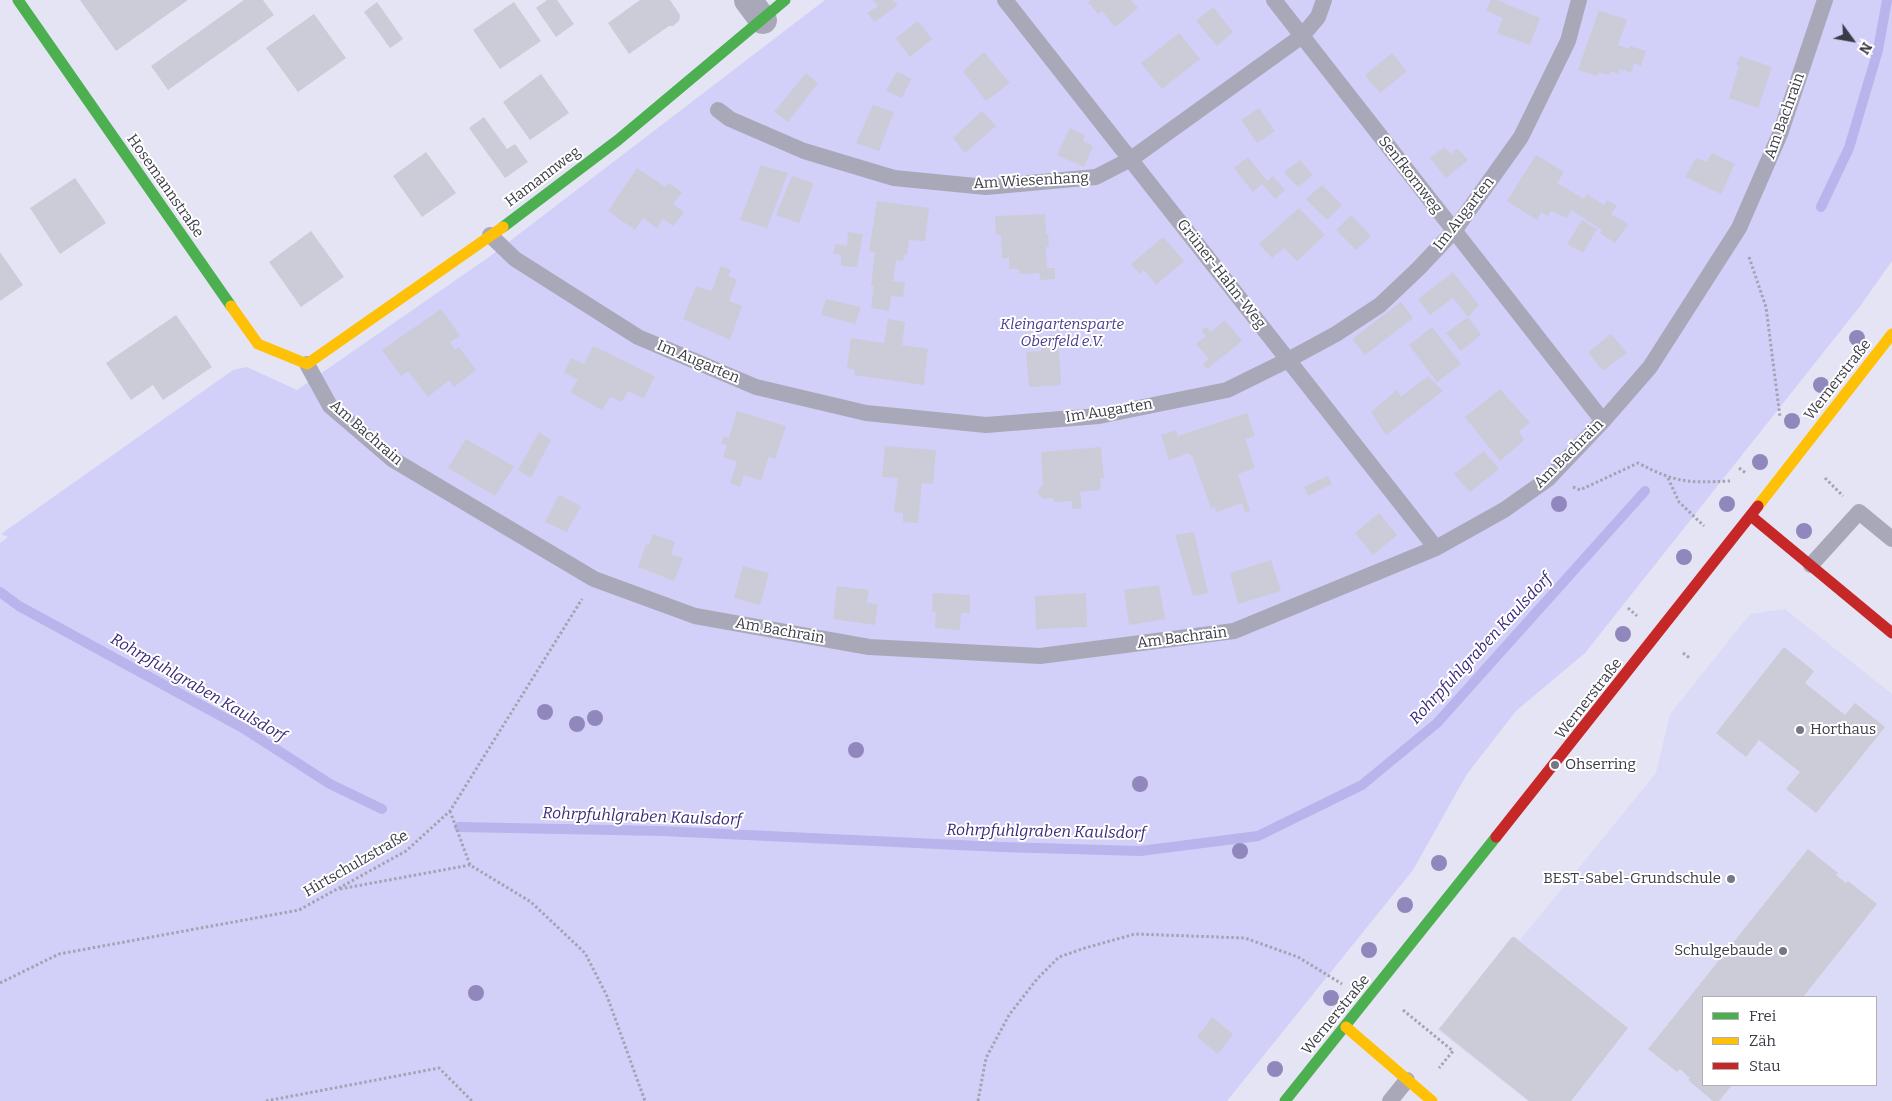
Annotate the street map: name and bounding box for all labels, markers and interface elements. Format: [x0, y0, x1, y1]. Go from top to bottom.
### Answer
north arrow [1827, 15, 1877, 65]
text: N [1855, 39, 1875, 57]
street label: Am Bachrain [1761, 71, 1809, 161]
street label: Hosemannstraße [123, 131, 207, 241]
street label: Senfkornweg [1374, 133, 1446, 217]
street label: Hamannweg [502, 143, 584, 211]
street label: Am Wiesenhang [973, 169, 1089, 193]
street label: Im Augarten [1430, 174, 1498, 254]
street label: Grüner-Hahn-Weg [1173, 216, 1269, 332]
park label: Kleingartensparte Oberfeld e.V. [1000, 316, 1124, 351]
street label: Wernerstraße [1801, 336, 1875, 424]
street label: Im Augarten [654, 337, 742, 387]
street label: Im Augarten [1064, 395, 1154, 427]
street label: Am Bachrain [326, 397, 406, 469]
street label: Am Bachrain [1531, 416, 1607, 492]
water label: Rohrpfuhlgraben Kaulsdorf [1406, 570, 1556, 728]
street label: Am Bachrain [734, 614, 826, 648]
street label: Am Bachrain [1136, 624, 1228, 652]
water label: Rohrpfuhlgraben Kaulsdorf [107, 630, 289, 746]
street label: Wernerstraße [1552, 655, 1626, 743]
place label: Horthaus [1810, 721, 1876, 739]
marker: Horthaus [1794, 724, 1806, 736]
place label: Ohserring [1565, 756, 1636, 774]
marker: Ohserring [1549, 759, 1561, 771]
water label: Rohrpfuhlgraben Kaulsdorf [542, 804, 742, 830]
water label: Rohrpfuhlgraben Kaulsdorf [946, 821, 1146, 843]
street label: Hirtschulzstraße [301, 827, 411, 901]
place label: BEST-Sabel-Grundschule [1543, 870, 1721, 888]
marker: BEST-Sabel-Grundschule [1725, 873, 1737, 885]
place label: Schulgebaude [1674, 942, 1773, 960]
marker: Schulgebaude [1777, 945, 1789, 957]
street label: Wernerstraße [1298, 971, 1374, 1059]
legend [1702, 996, 1877, 1086]
text: Frei [1749, 1007, 1776, 1025]
text: Zäh [1749, 1032, 1776, 1050]
text: Stau [1749, 1057, 1781, 1075]

